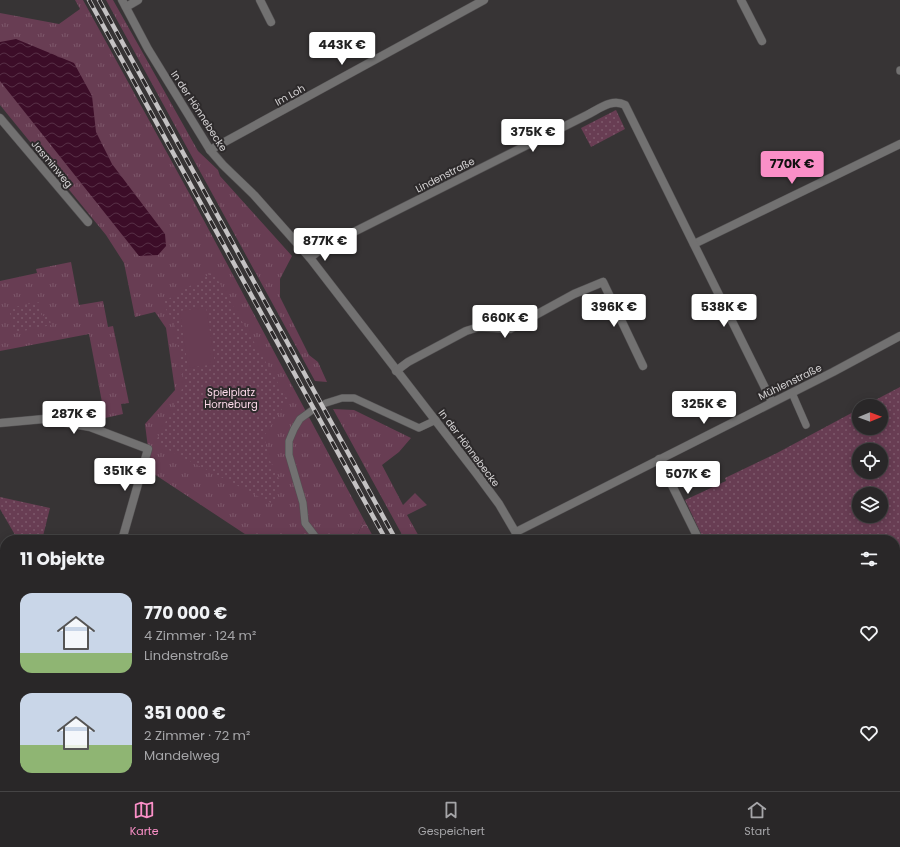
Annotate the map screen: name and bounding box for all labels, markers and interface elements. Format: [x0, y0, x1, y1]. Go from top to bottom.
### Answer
pin: 443K € [309, 32, 375, 66]
text: 443K € [318, 35, 366, 54]
street label: In der Hönnebecke [167, 68, 231, 154]
street label: Im Loh [272, 81, 308, 109]
pin: 375K € [500, 119, 566, 153]
text: 375K € [510, 122, 556, 141]
street label: Jasminweg [28, 137, 76, 191]
pin: 770K € [759, 151, 825, 185]
street label: Lindenstraße [413, 154, 477, 196]
text: 770K € [770, 154, 814, 173]
pin: 877K € [292, 228, 358, 262]
text: 877K € [303, 231, 347, 250]
pin: 396K € [581, 294, 647, 328]
pin: 538K € [691, 294, 757, 328]
text: 396K € [591, 297, 637, 316]
text: 538K € [701, 297, 747, 316]
pin: 660K € [472, 305, 538, 339]
text: 660K € [481, 308, 529, 327]
street label: Mühlenstraße [756, 360, 824, 404]
park label: Spielplatz Horneburg [204, 385, 258, 412]
pin: 325K € [671, 391, 737, 425]
text: 325K € [681, 394, 727, 413]
north arrow [852, 399, 888, 435]
map controls [852, 399, 888, 523]
pin: 287K € [41, 401, 107, 435]
text: 287K € [52, 404, 96, 423]
street label: In der Hönnebecke [435, 406, 503, 490]
button: locate [852, 443, 888, 479]
pin: 351K € [92, 458, 158, 492]
text: 351K € [103, 461, 147, 480]
pin: 507K € [655, 461, 721, 495]
text: 507K € [665, 464, 711, 483]
button: layers [852, 487, 888, 523]
text: 11 Objekte [20, 547, 105, 571]
icon: filters [858, 548, 880, 570]
text: 770 000 € [144, 601, 227, 625]
icon: home [52, 609, 100, 657]
icon: heart [858, 622, 880, 644]
text: 4 Zimmer · 124 m² [144, 626, 256, 645]
text: Lindenstraße [144, 646, 228, 665]
text: 351 000 € [144, 701, 226, 725]
icon: home [52, 709, 100, 757]
icon: heart [858, 722, 880, 744]
text: 2 Zimmer · 72 m² [144, 726, 250, 745]
text: Mandelweg [144, 746, 220, 765]
tab: Karte [130, 799, 159, 840]
tab: Gespeichert [418, 799, 485, 840]
tab: Start [744, 799, 770, 840]

